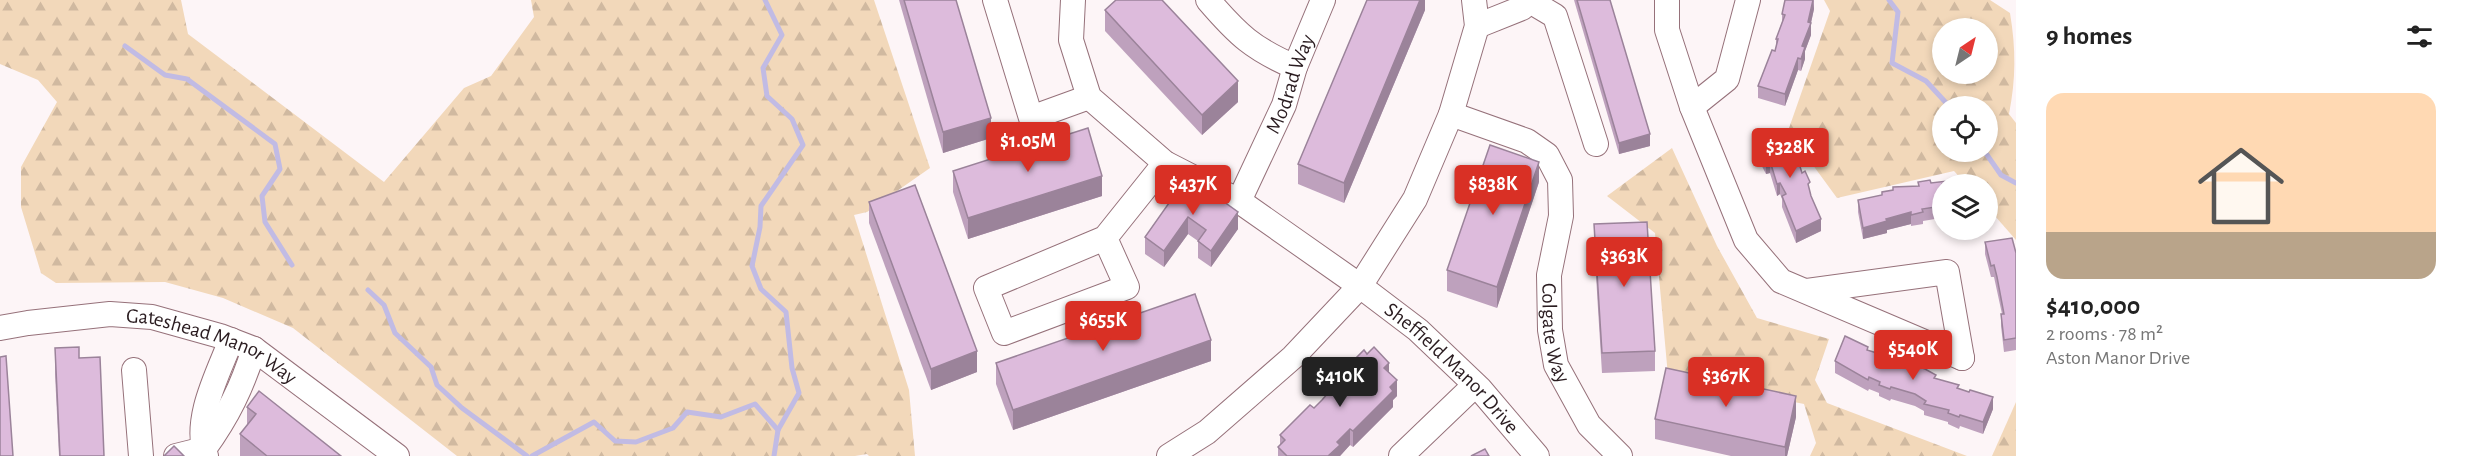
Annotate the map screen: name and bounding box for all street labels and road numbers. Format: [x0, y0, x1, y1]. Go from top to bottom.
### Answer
street label: Modrad Way [1262, 31, 1318, 137]
street label: Colgate Way [1538, 283, 1574, 387]
street label: Sheffield Manor Drive [1381, 299, 1523, 437]
street label: Gateshead Manor Way [125, 305, 301, 388]

